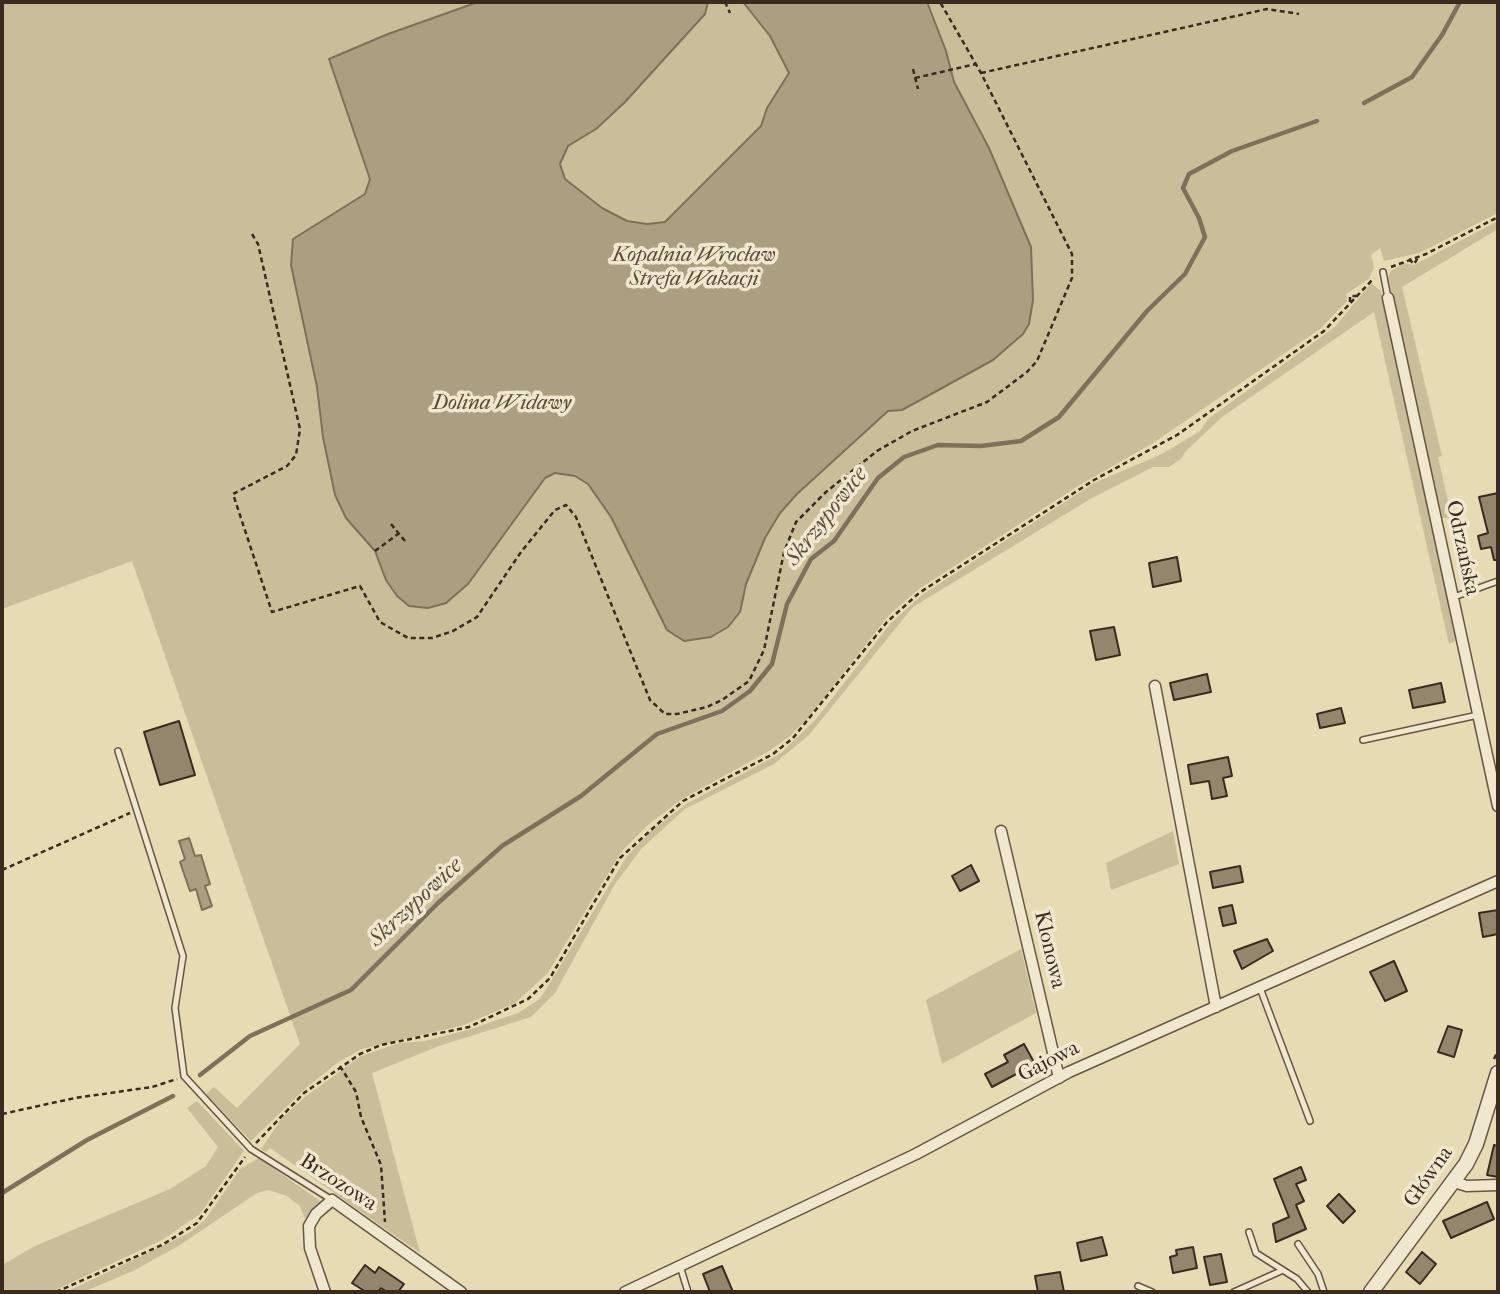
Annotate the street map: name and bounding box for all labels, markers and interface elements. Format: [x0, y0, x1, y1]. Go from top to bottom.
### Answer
park label: Kopalnia Wrocław Strefa Wakacji [612, 243, 776, 293]
park label: Dolina Widawy [433, 391, 571, 417]
water label: Skrzypowice [780, 462, 874, 572]
street label: Odrzańska [1440, 498, 1484, 598]
water label: Skrzypowice [363, 853, 469, 953]
street label: Klonowa [1028, 909, 1070, 991]
street label: Gajowa [1014, 1036, 1084, 1088]
street label: Główna [1399, 1142, 1459, 1212]
street label: Brzozowa [295, 1149, 381, 1217]

